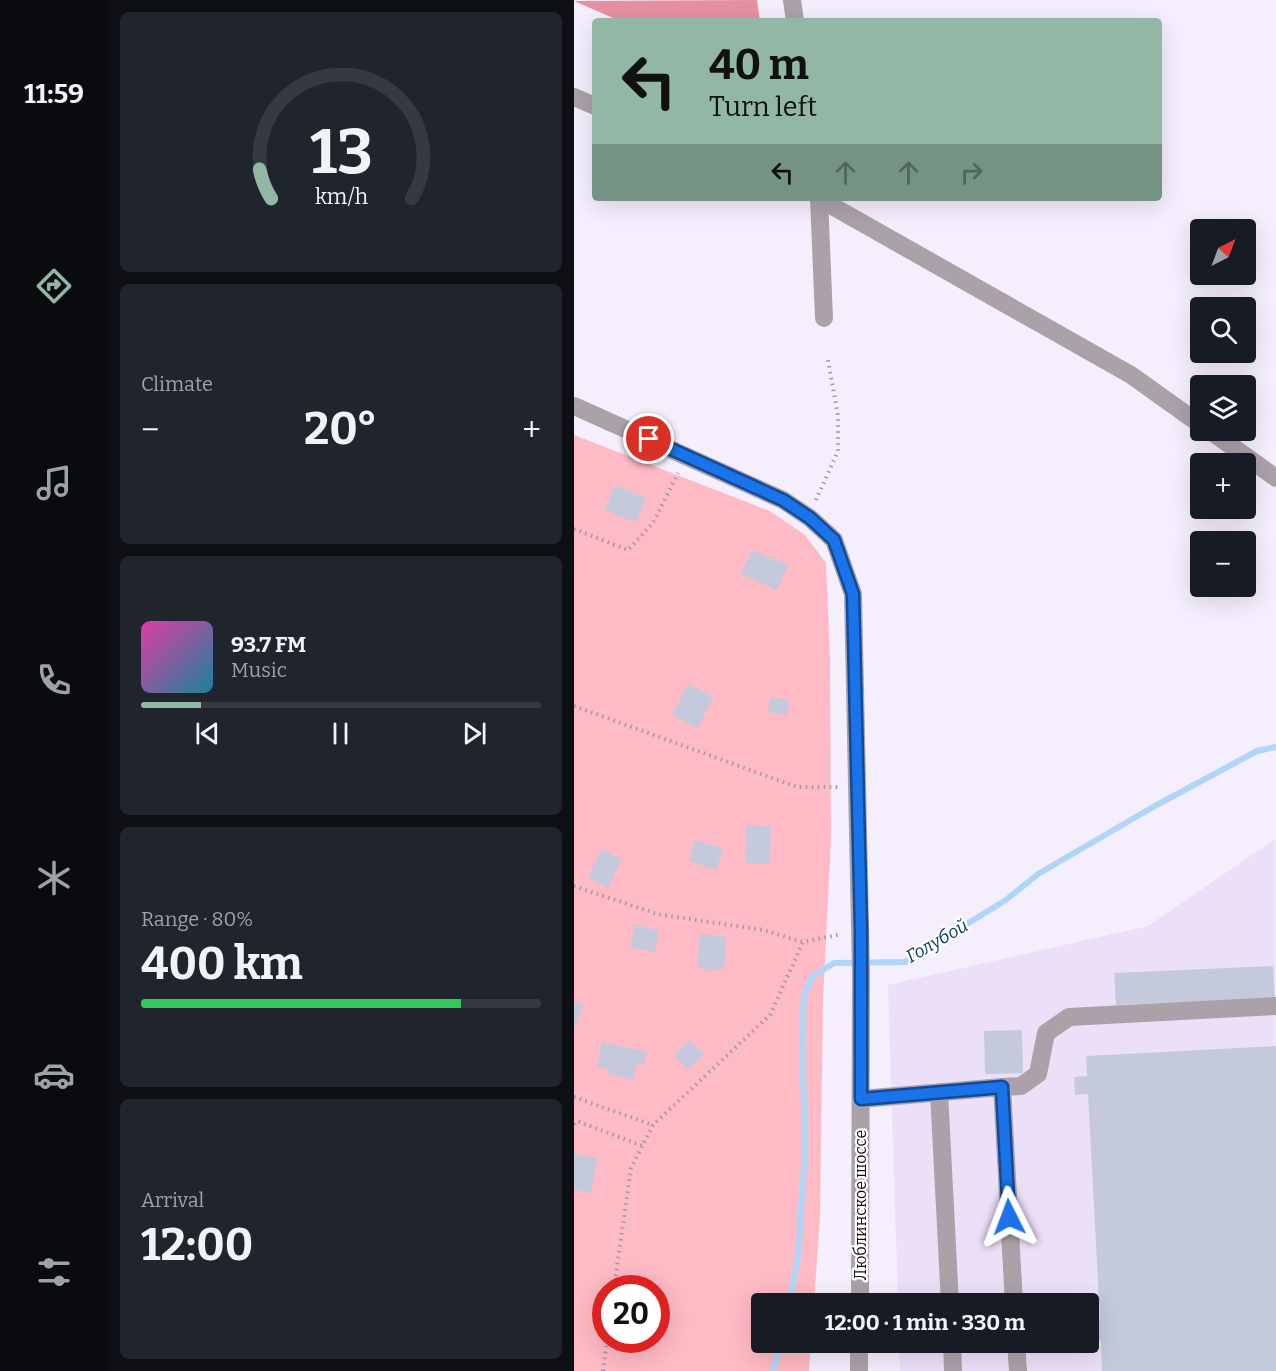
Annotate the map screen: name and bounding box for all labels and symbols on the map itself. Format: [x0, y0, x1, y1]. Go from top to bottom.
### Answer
north arrow [1190, 219, 1256, 285]
pin [623, 413, 674, 464]
water label: Голубой [902, 914, 972, 968]
street label: Люблинское шоссе [851, 1130, 870, 1280]
position arrow [977, 1185, 1041, 1249]
speed limit sign: 20 [592, 1275, 670, 1353]

